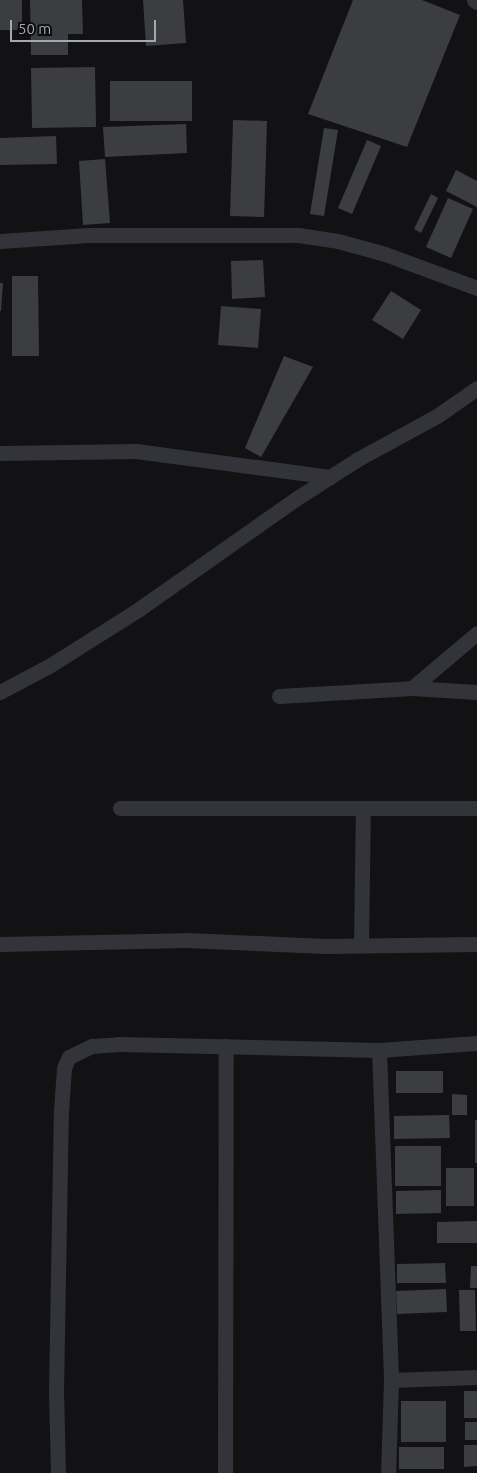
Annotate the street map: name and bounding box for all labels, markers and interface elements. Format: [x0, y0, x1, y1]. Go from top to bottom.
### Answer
scale bar [12, 10, 159, 42]
text: 50 m [18, 20, 51, 37]

